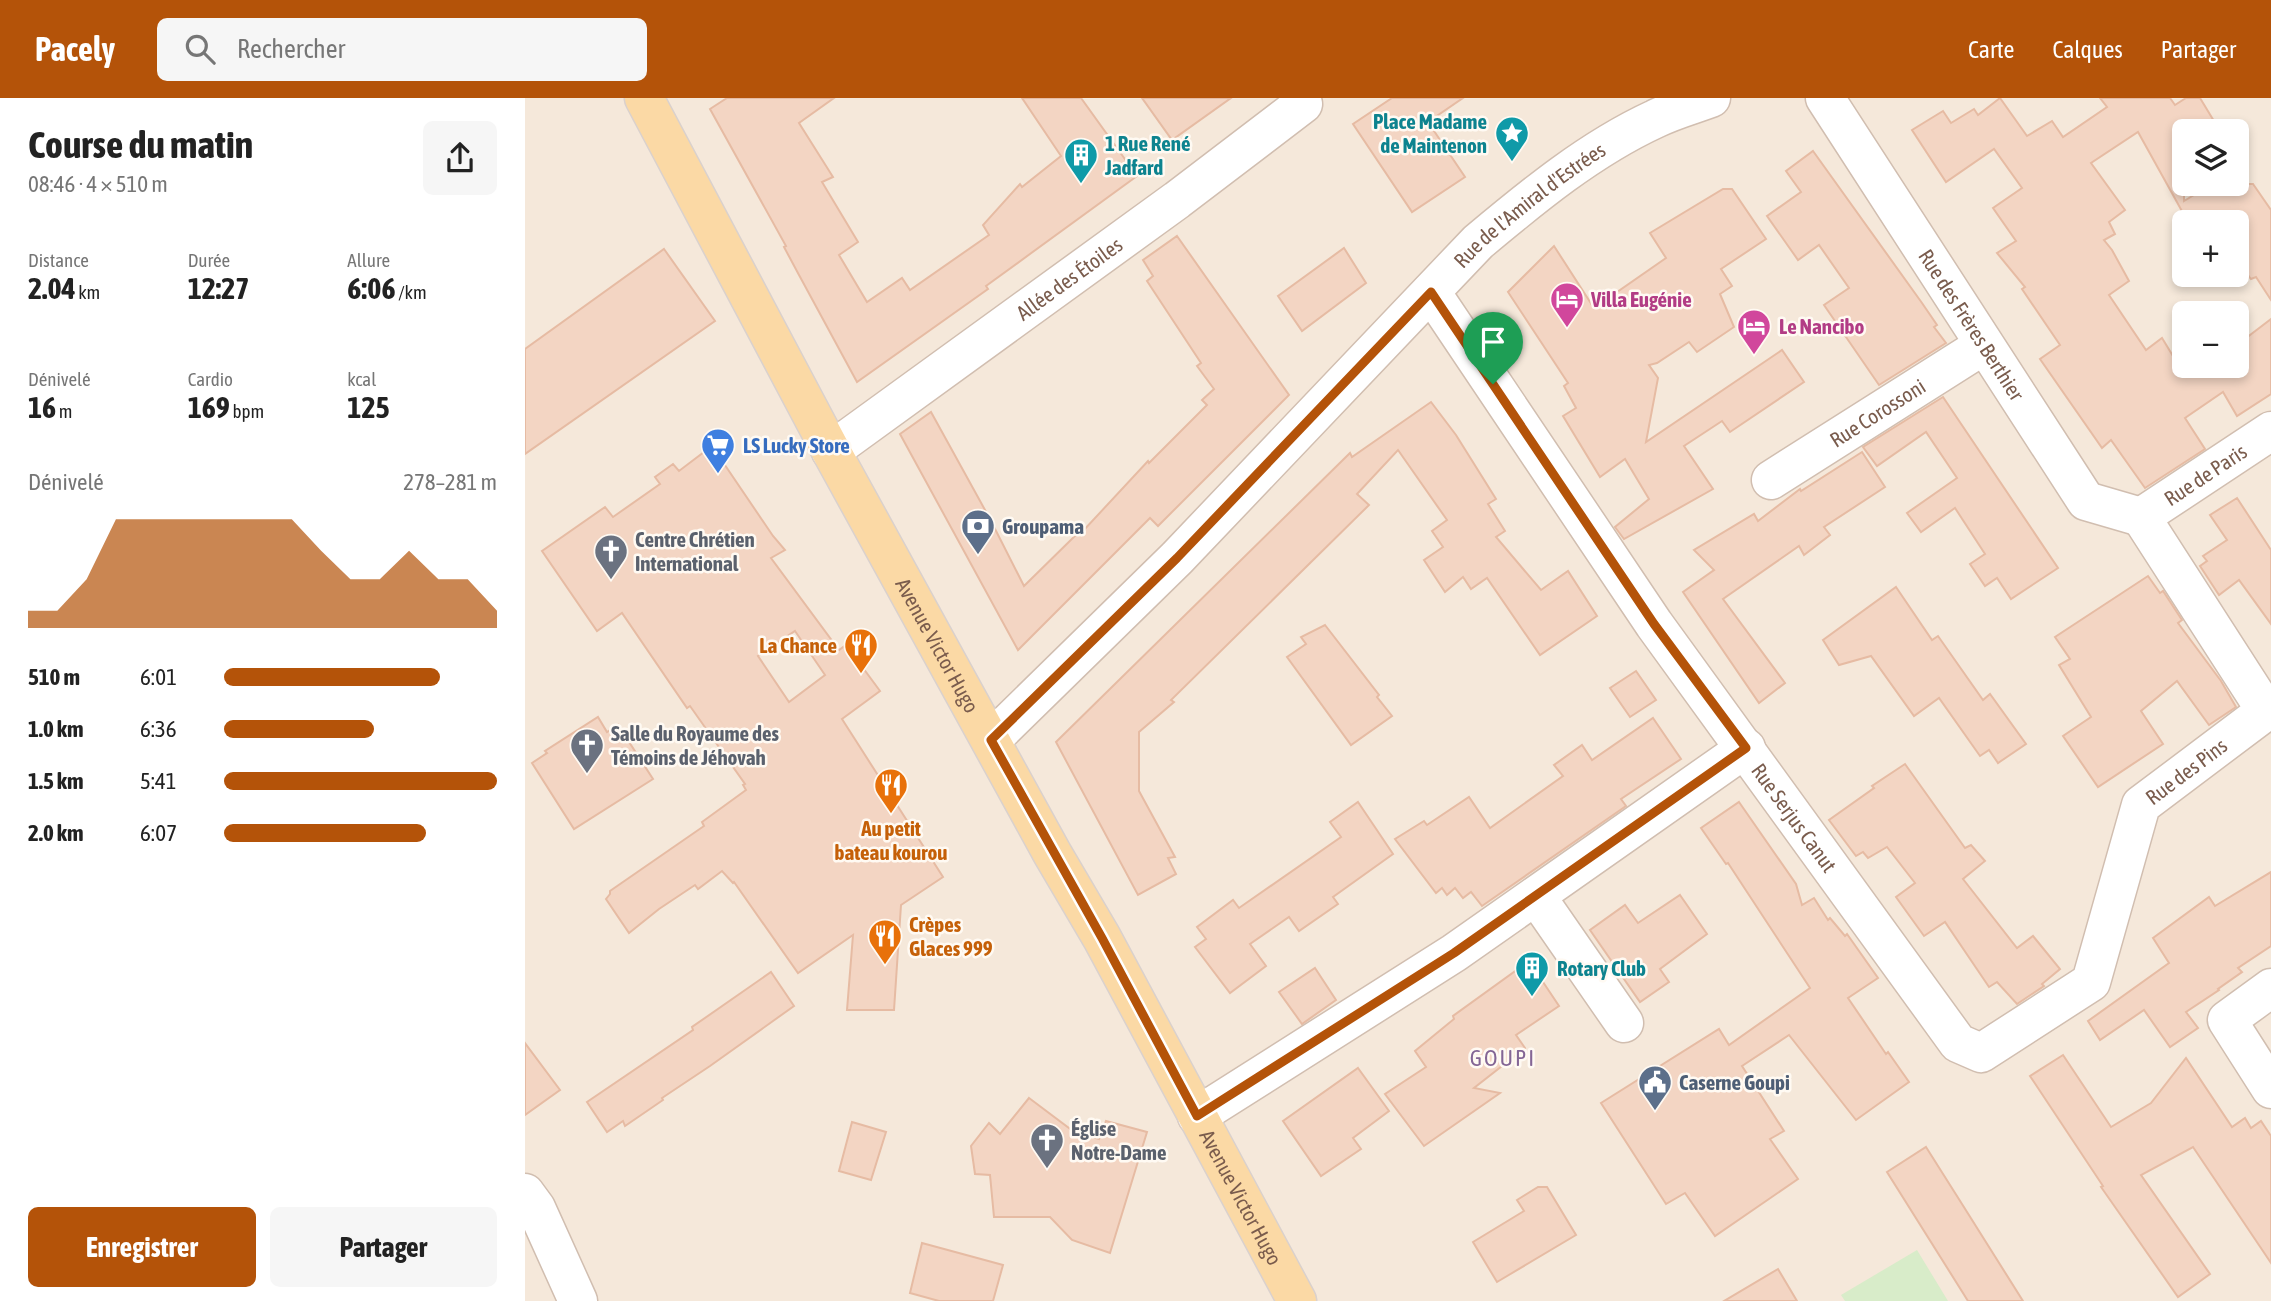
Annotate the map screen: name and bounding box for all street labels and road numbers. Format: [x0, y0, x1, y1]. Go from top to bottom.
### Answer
street label: Rue de l'Amiral d'Estrées [1448, 137, 1609, 272]
street label: Allée des Étoiles [1011, 232, 1127, 325]
street label: Rue des Frères Berthier [1914, 245, 2030, 405]
street label: Rue Corossoni [1825, 373, 1930, 452]
street label: Rue de Paris [2160, 439, 2251, 510]
street label: Avenue Victor Hugo [891, 574, 984, 716]
street label: Rue des Pins [2141, 733, 2231, 809]
street label: Rue Serjus Canut [1747, 758, 1842, 877]
street label: Avenue Victor Hugo [1195, 1126, 1287, 1269]

